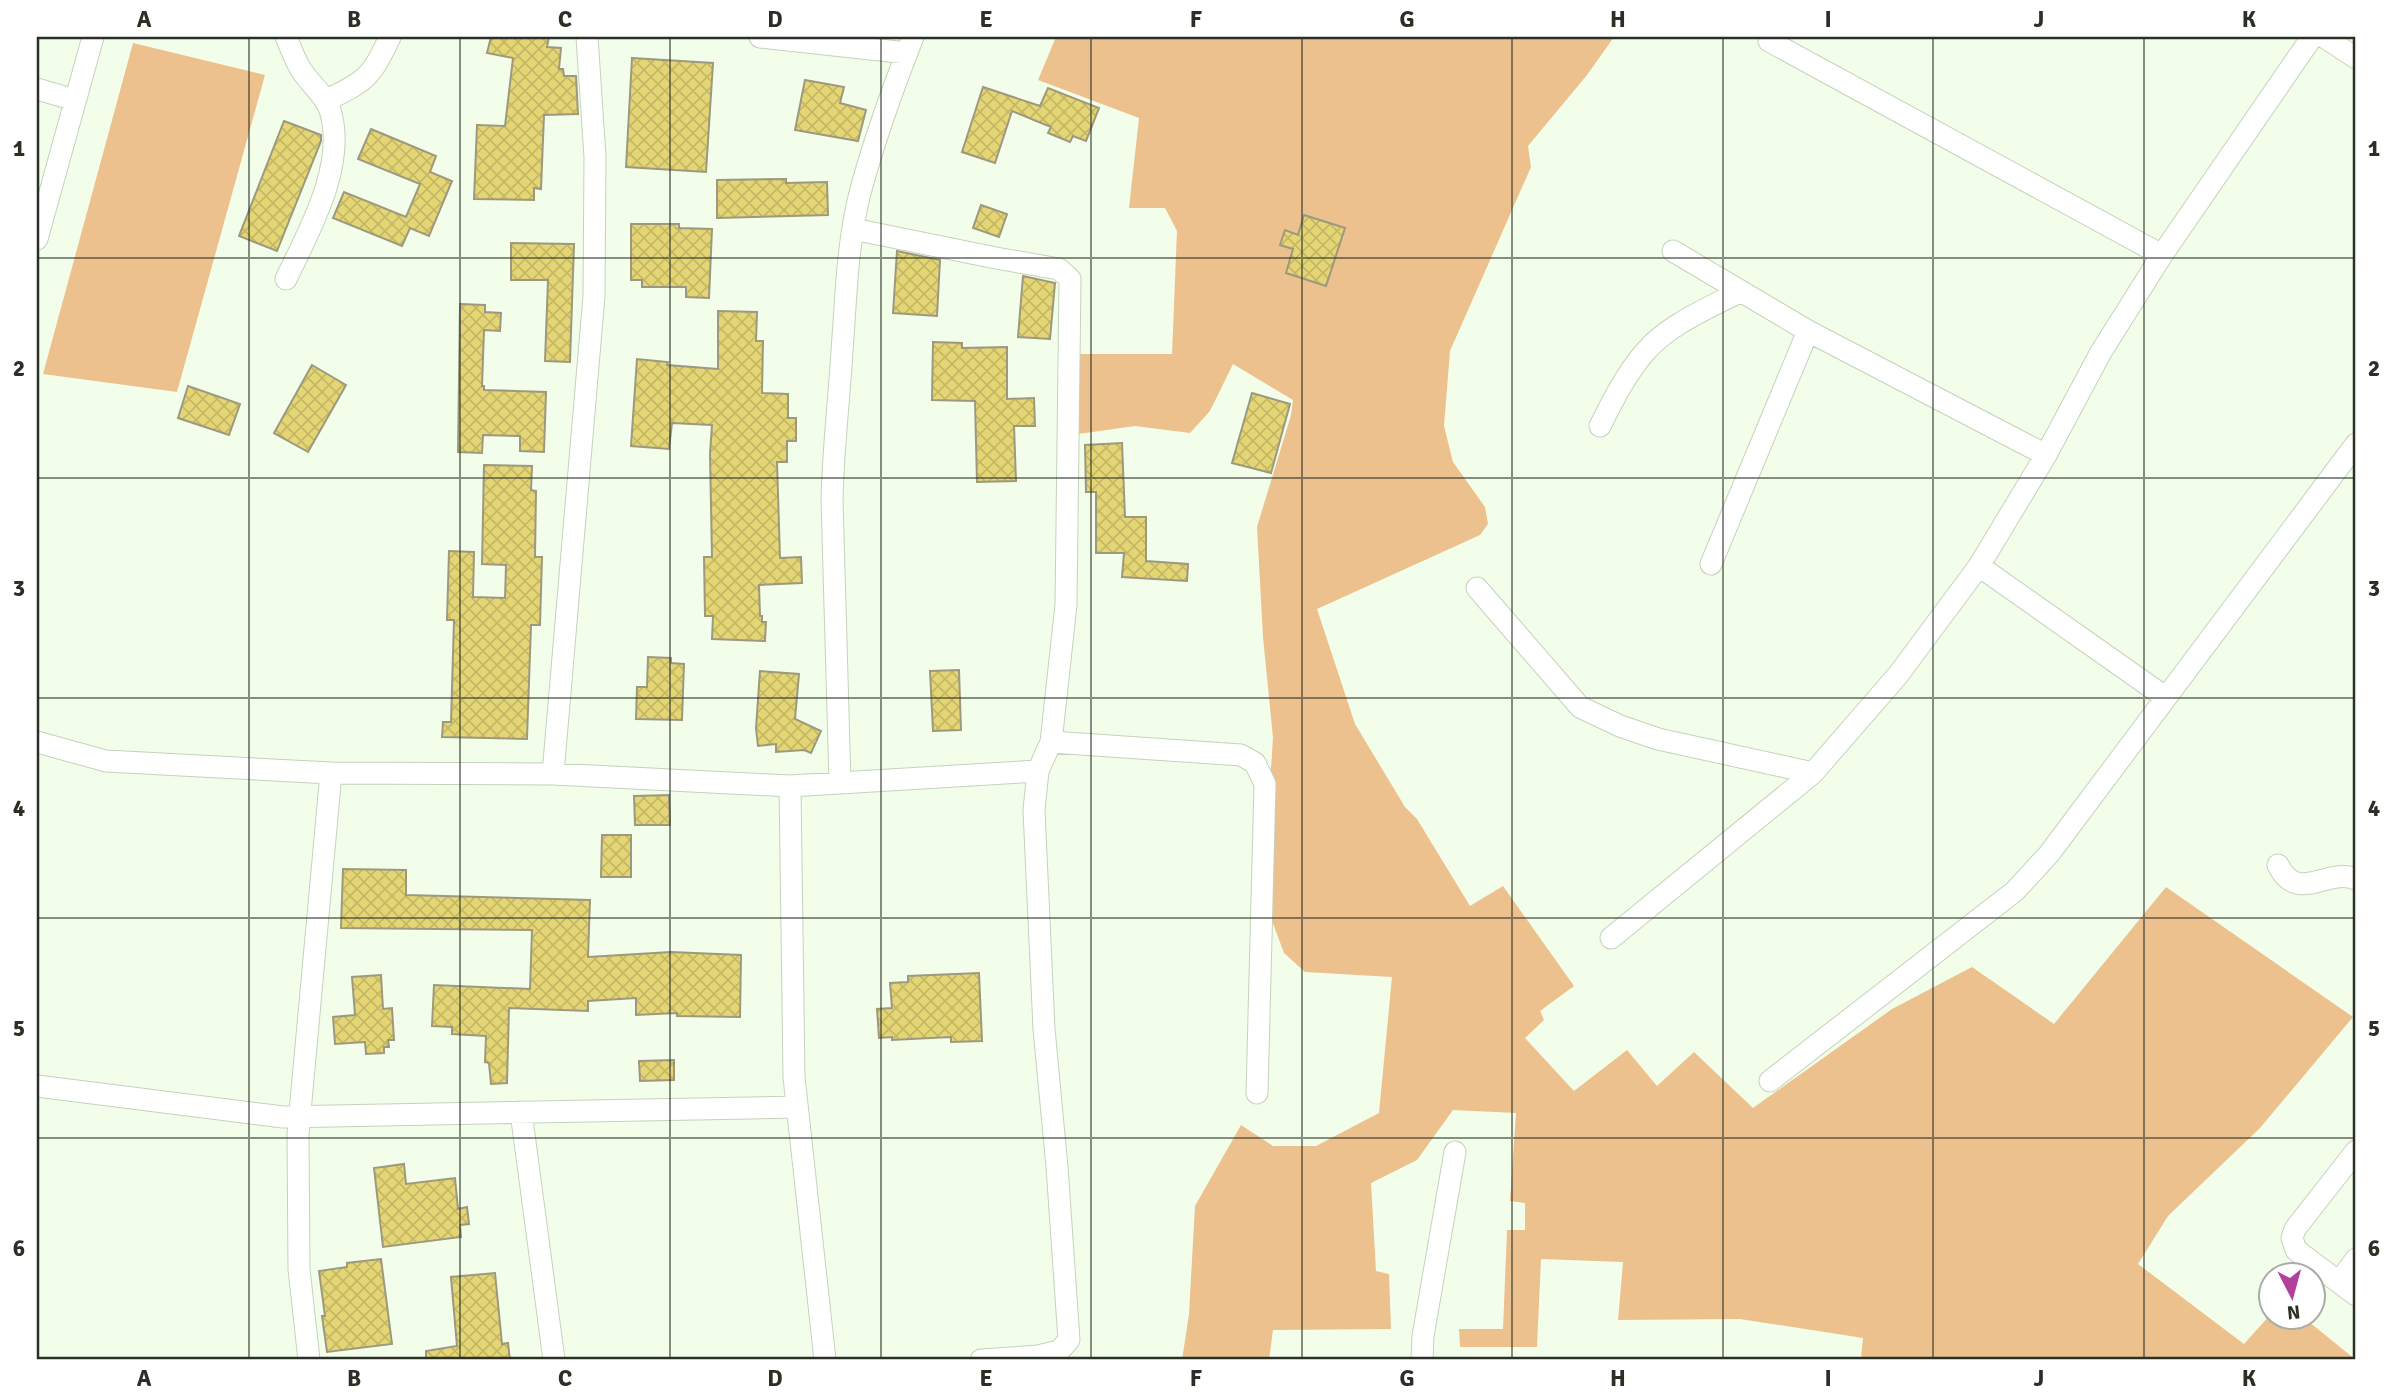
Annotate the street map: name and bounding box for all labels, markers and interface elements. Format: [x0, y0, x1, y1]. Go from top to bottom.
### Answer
text: A [137, 5, 152, 34]
text: B [347, 5, 361, 34]
text: C [558, 5, 572, 34]
text: D [767, 5, 783, 34]
text: E [979, 5, 993, 34]
text: F [1190, 5, 1202, 34]
text: G [1399, 5, 1415, 34]
text: H [1610, 5, 1626, 34]
text: I [1824, 5, 1832, 34]
text: J [2034, 5, 2044, 34]
text: K [2242, 5, 2257, 34]
text: 1 [13, 134, 25, 163]
text: 1 [2368, 134, 2380, 163]
text: 2 [13, 354, 25, 383]
text: 2 [2368, 354, 2380, 383]
text: 3 [13, 574, 25, 603]
text: 3 [2368, 574, 2380, 603]
text: 4 [13, 794, 25, 823]
text: 4 [2368, 794, 2380, 823]
text: 5 [13, 1014, 25, 1043]
text: 5 [2368, 1014, 2380, 1043]
text: 6 [13, 1234, 25, 1263]
text: 6 [2368, 1234, 2380, 1263]
north arrow [2256, 1260, 2326, 1330]
text: N [2286, 1299, 2301, 1325]
text: A [137, 1364, 152, 1393]
text: B [347, 1364, 361, 1393]
text: C [558, 1364, 572, 1393]
text: D [767, 1364, 783, 1393]
text: E [979, 1364, 993, 1393]
text: F [1190, 1364, 1202, 1393]
text: G [1399, 1364, 1415, 1393]
text: H [1610, 1364, 1626, 1393]
text: I [1824, 1364, 1832, 1393]
text: J [2034, 1364, 2044, 1393]
text: K [2242, 1364, 2257, 1393]

